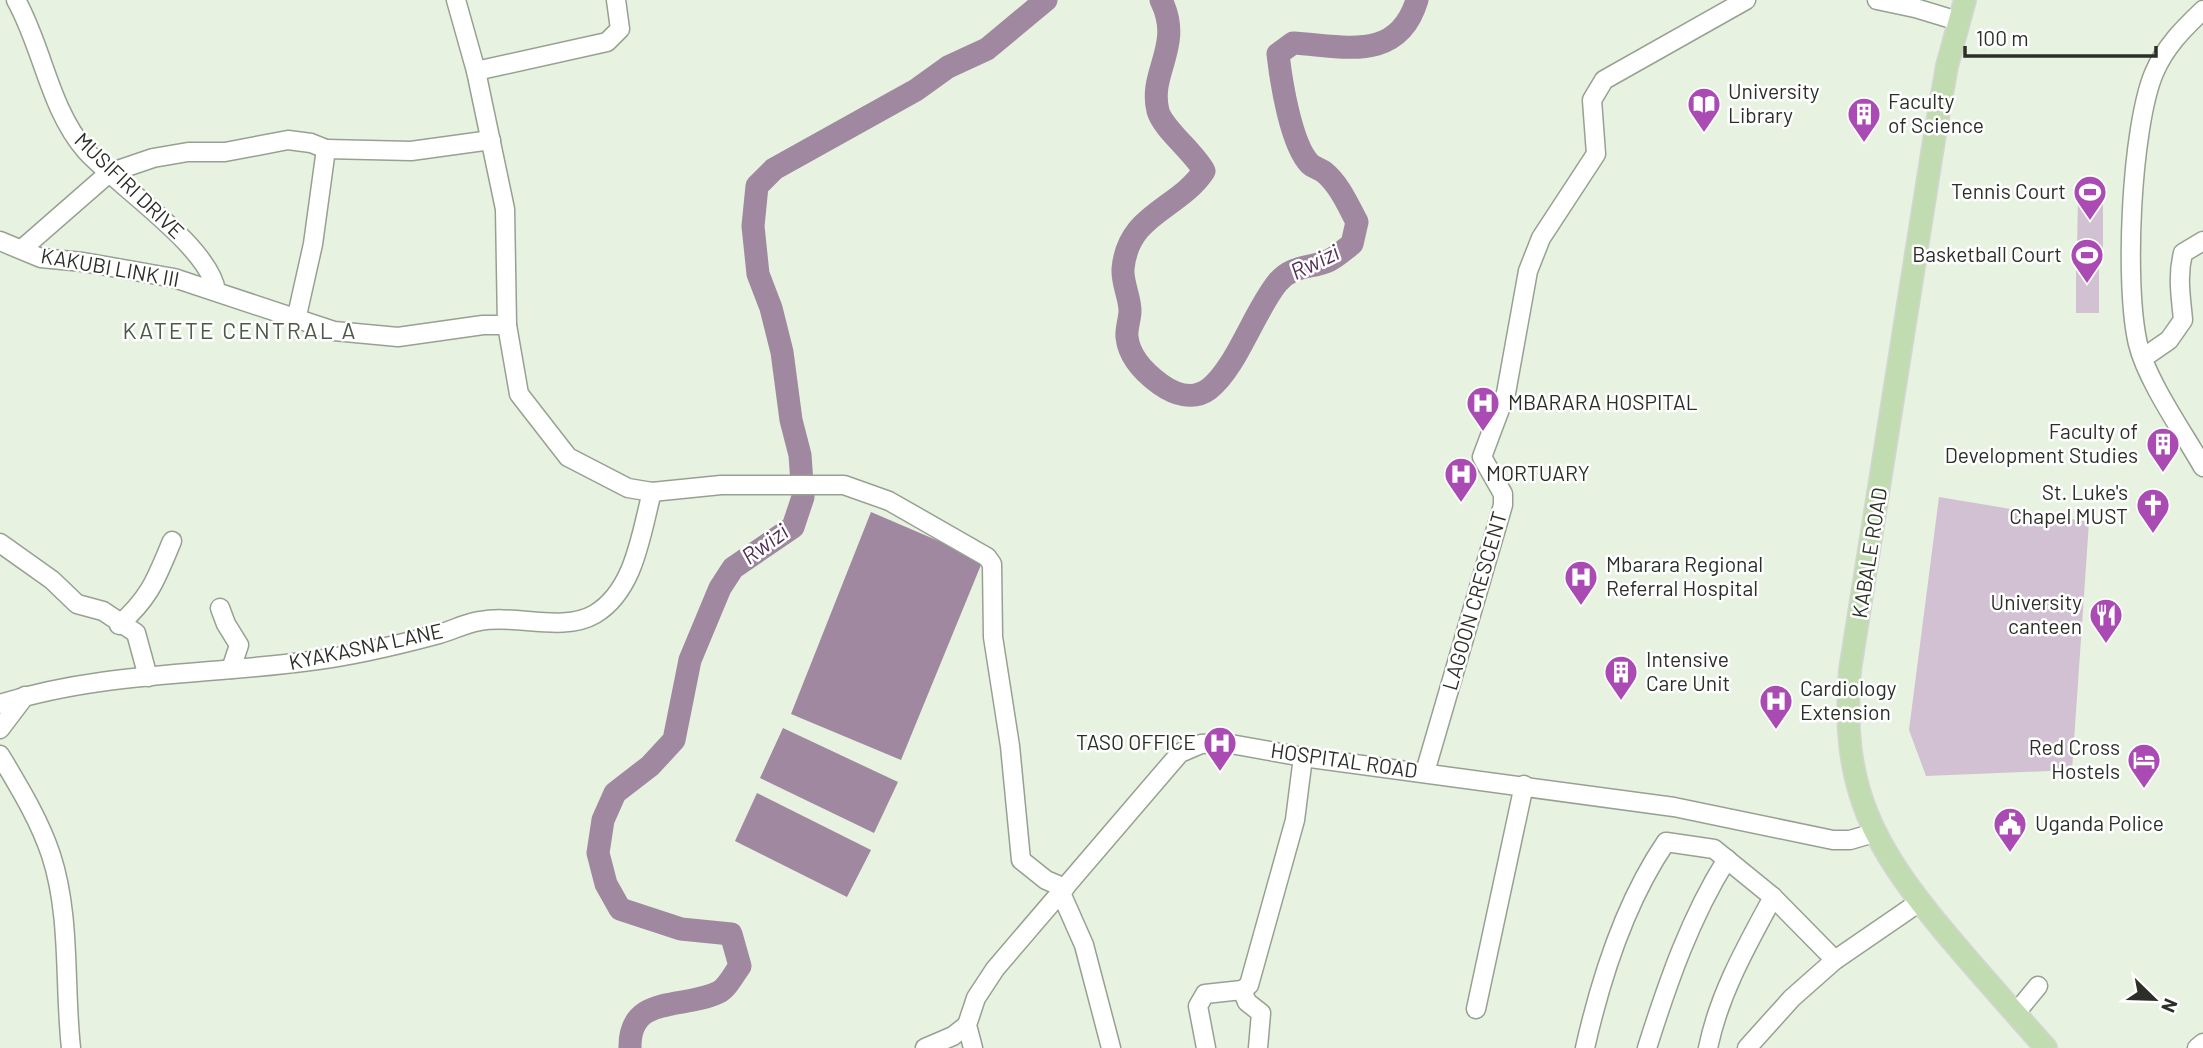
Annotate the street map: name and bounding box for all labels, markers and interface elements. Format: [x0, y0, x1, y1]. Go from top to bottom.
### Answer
scale bar [1965, 14, 2156, 58]
text: 100 m [1976, 25, 2029, 50]
place label: University Library [1728, 78, 1820, 127]
library icon: University Library [1685, 85, 1723, 134]
place label: Faculty of Science [1888, 88, 1984, 137]
building icon: Faculty of Science [1845, 95, 1883, 144]
street label: MUSIFIRI DRIVE [70, 127, 190, 243]
sports icon: Tennis Court [2071, 173, 2109, 222]
place label: Tennis Court [1951, 178, 2066, 203]
sports icon: Basketball Court [2068, 236, 2106, 285]
water label: Rwizi [1285, 237, 1344, 285]
place label: Basketball Court [1912, 241, 2062, 266]
street label: KAKUBI LINK III [39, 242, 182, 291]
district label: KATETE CENTRAL A [123, 316, 357, 344]
hospital icon: MBARARA HOSPITAL [1464, 384, 1502, 433]
place label: MBARARA HOSPITAL [1508, 389, 1698, 414]
place label: Faculty of Development Studies [1945, 418, 2138, 467]
building icon: Faculty of Development Studies [2144, 425, 2182, 474]
hospital icon: MORTUARY [1442, 455, 1480, 504]
place label: MORTUARY [1486, 460, 1590, 485]
place label: St. Luke's Chapel MUST [2009, 479, 2128, 528]
street label: KABALE ROAD [1846, 486, 1891, 620]
church icon: St. Luke's Chapel MUST [2134, 486, 2172, 535]
street label: LAGOON CRESCENT [1436, 508, 1511, 693]
water label: Rwizi [736, 517, 794, 570]
place label: Mbarara Regional Referral Hospital [1606, 551, 1763, 600]
hospital icon: Mbarara Regional Referral Hospital [1562, 558, 1600, 607]
place label: University canteen [1991, 589, 2082, 638]
restaurant icon: University canteen [2087, 596, 2125, 645]
street label: KYAKASNA LANE [286, 617, 445, 674]
place label: Intensive Care Unit [1646, 646, 1730, 695]
building icon: Intensive Care Unit [1602, 653, 1640, 702]
place label: Cardiology Extension [1800, 675, 1897, 724]
hospital icon: Cardiology Extension [1757, 682, 1795, 731]
hospital icon: TASO OFFICE [1201, 724, 1239, 773]
place label: TASO OFFICE [1076, 729, 1196, 754]
place label: Red Cross Hostels [2029, 734, 2120, 783]
street label: HOSPITAL ROAD [1269, 737, 1419, 782]
hotel icon: Red Cross Hostels [2125, 741, 2163, 790]
public building icon: Uganda Police [1991, 805, 2029, 854]
place label: Uganda Police [2035, 810, 2164, 835]
north arrow [2119, 964, 2189, 1034]
text: N [2157, 996, 2183, 1016]

